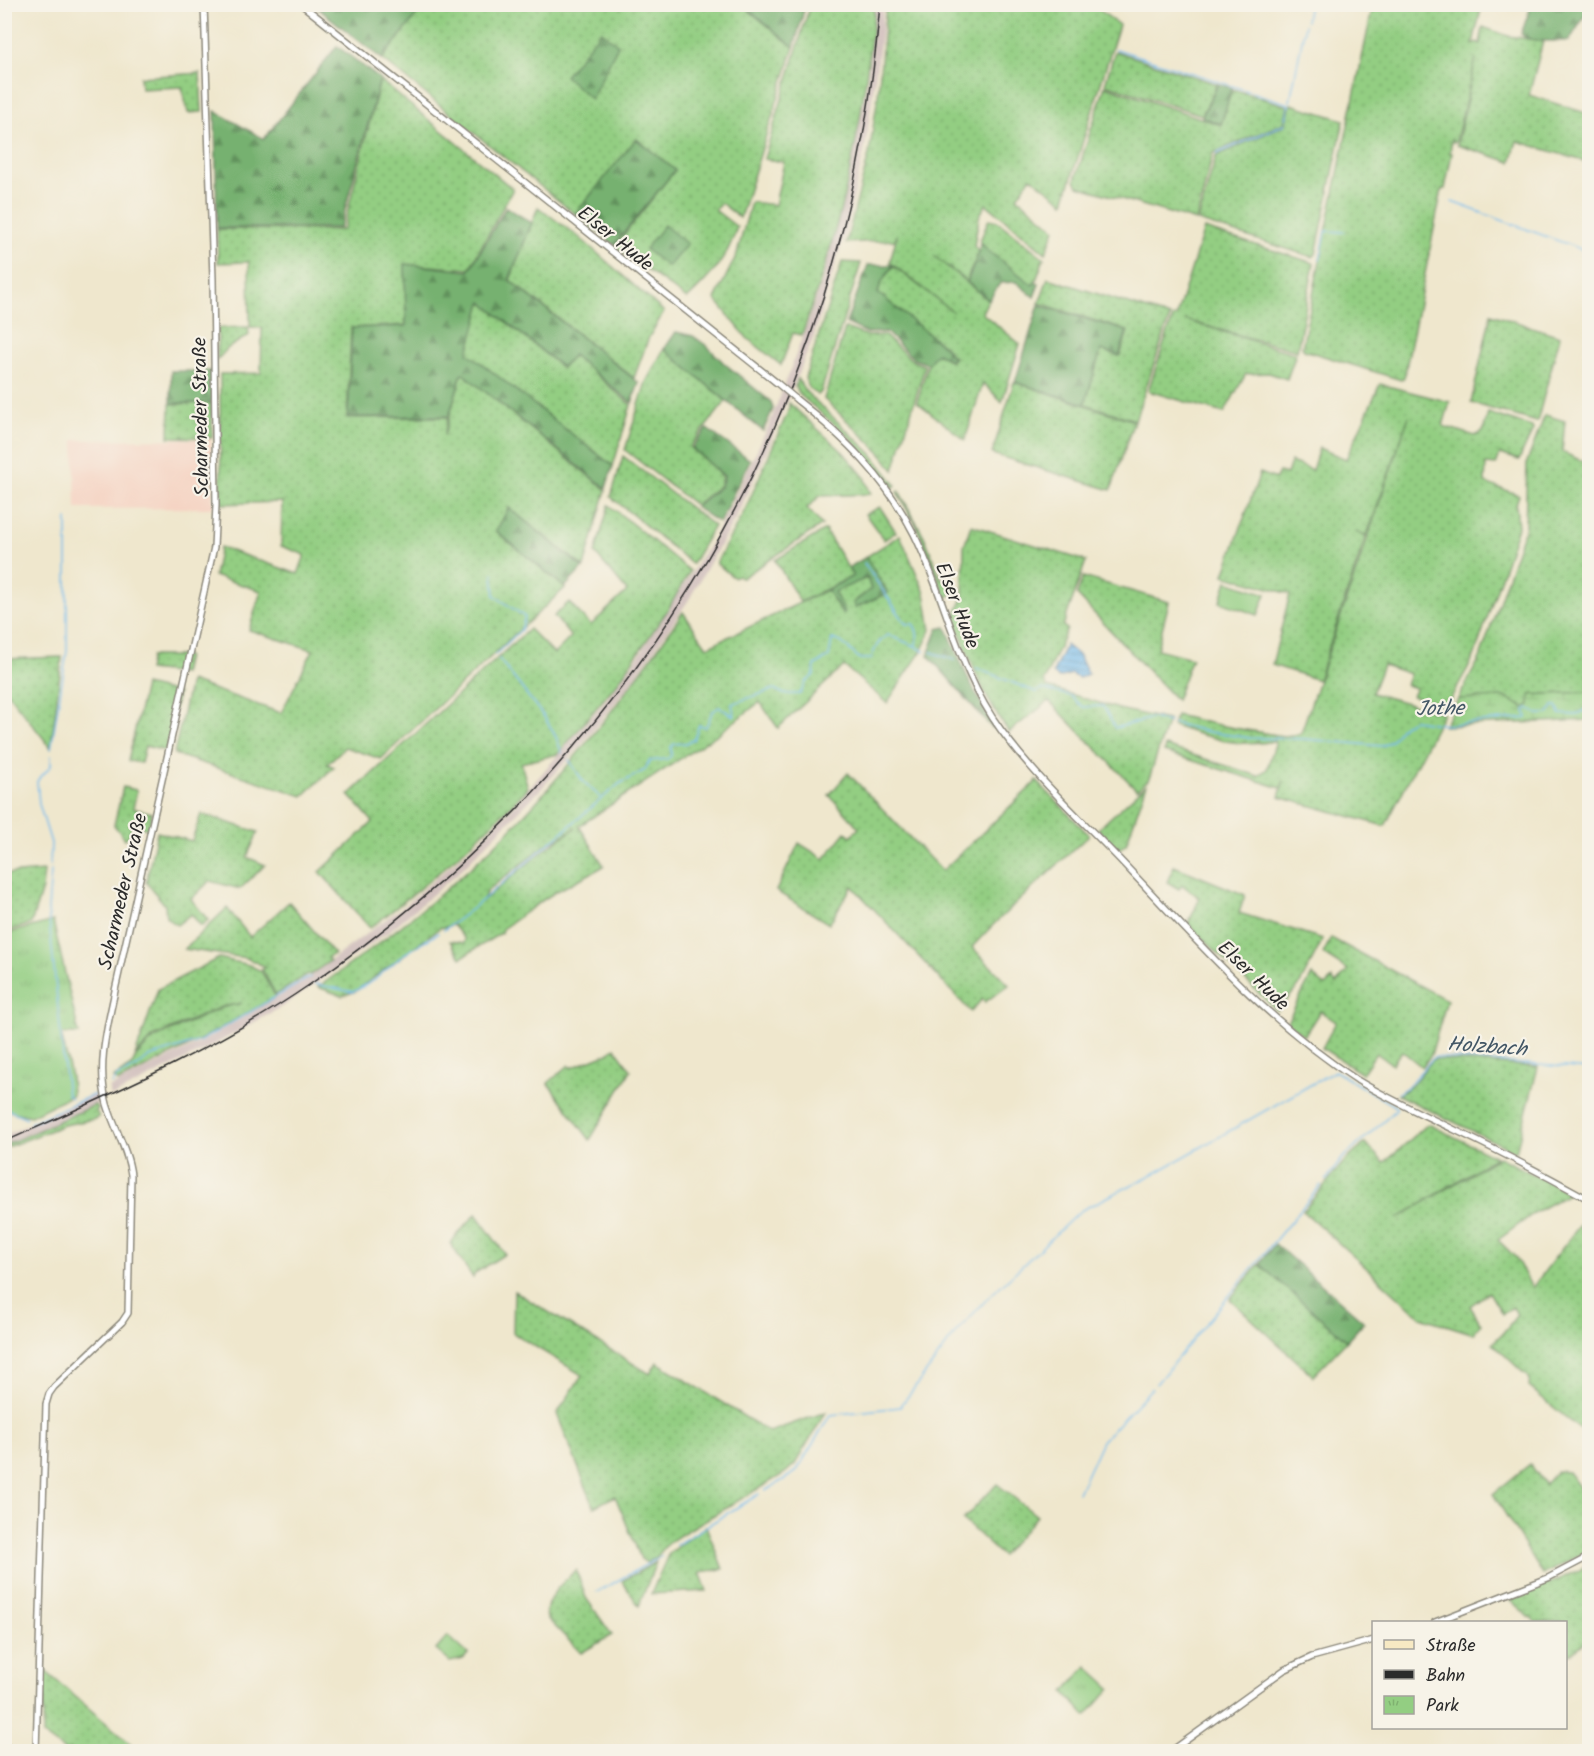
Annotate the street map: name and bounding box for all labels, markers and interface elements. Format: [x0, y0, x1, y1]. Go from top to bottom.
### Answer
street label: Elser Hude [569, 199, 660, 281]
street label: Scharmeder Straße [185, 337, 219, 497]
street label: Elser Hude [925, 558, 987, 654]
water label: Jothe [1416, 693, 1467, 726]
street label: Scharmeder Straße [90, 810, 158, 973]
street label: Elser Hude [1209, 933, 1296, 1019]
water label: Holzbach [1446, 1028, 1529, 1067]
legend [1372, 1621, 1567, 1729]
text: Straße [1426, 1632, 1476, 1661]
text: Bahn [1426, 1662, 1465, 1691]
text: Park [1426, 1692, 1459, 1721]

